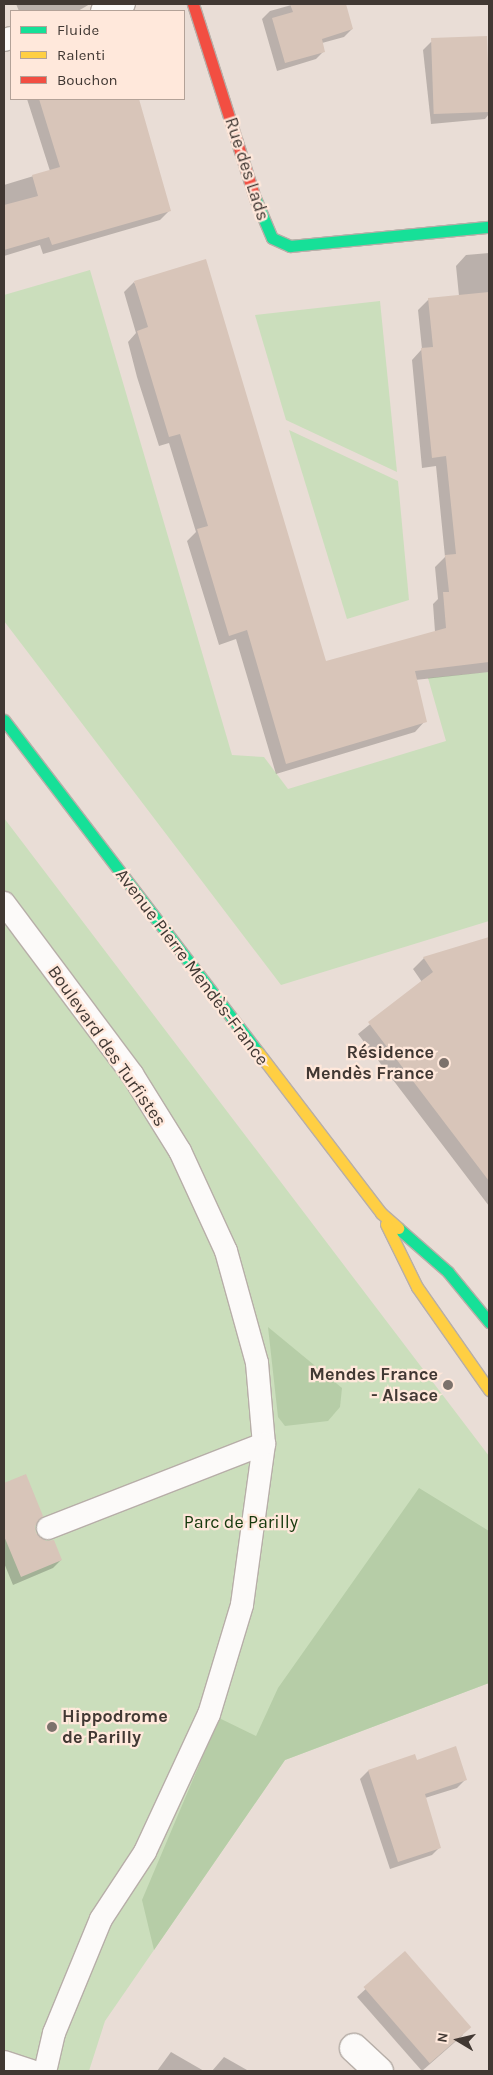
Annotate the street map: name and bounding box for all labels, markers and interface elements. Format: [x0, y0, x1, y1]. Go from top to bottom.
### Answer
legend [10, 10, 185, 100]
text: Fluide [57, 21, 99, 39]
text: Ralenti [57, 46, 106, 64]
text: Bouchon [57, 71, 118, 89]
street label: Rue des Lads [220, 115, 274, 223]
street label: Avenue Pierre Mendès-France [111, 864, 273, 1070]
street label: Boulevard des Turfistes [43, 961, 171, 1131]
place label: Résidence Mendès France [305, 1042, 434, 1084]
marker: Résidence Mendès France [438, 1057, 450, 1069]
place label: Mendes France - Alsace [309, 1364, 438, 1406]
marker: Mendes France - Alsace [442, 1379, 454, 1391]
park label: Parc de Parilly [184, 1511, 298, 1533]
place label: Hippodrome de Parilly [62, 1706, 168, 1748]
marker: Hippodrome de Parilly [46, 1721, 58, 1733]
north arrow [433, 2015, 483, 2065]
text: N [434, 2031, 452, 2044]

